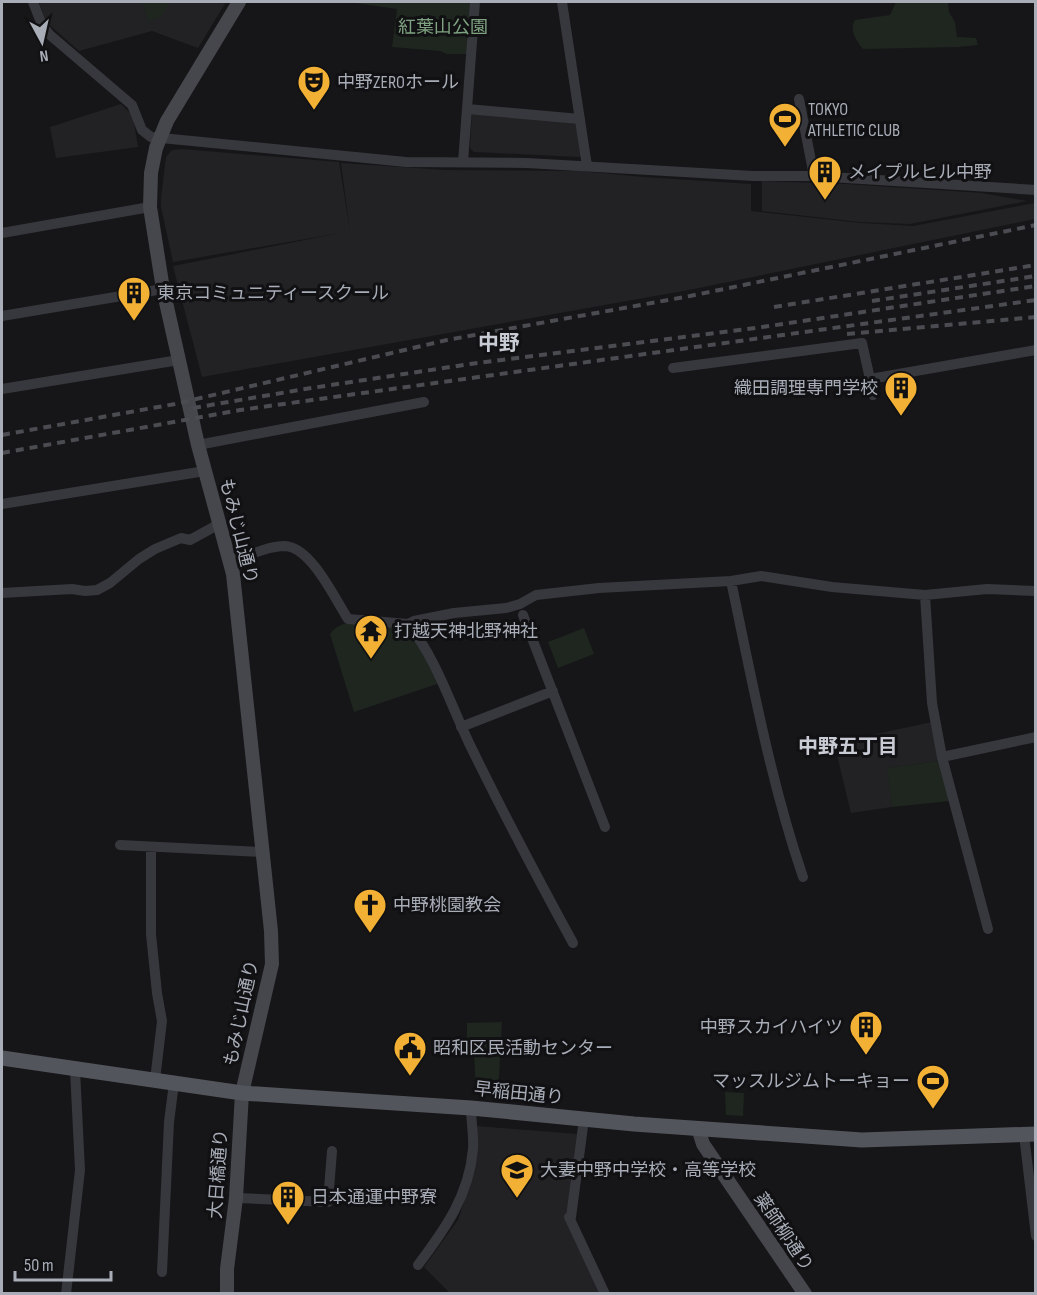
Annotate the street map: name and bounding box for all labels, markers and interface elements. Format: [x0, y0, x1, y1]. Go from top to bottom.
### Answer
north arrow [12, 12, 72, 72]
park label: 紅葉山公園 [398, 17, 488, 38]
text: N [38, 45, 49, 65]
theatre icon: 中野ZEROホール [296, 64, 332, 111]
place label: 中野ZEROホール [337, 72, 459, 93]
place label: TOKYO ATHLETIC CLUB [807, 99, 900, 141]
sports icon: TOKYO ATHLETIC CLUB [767, 101, 803, 148]
building icon: メイプルヒル中野 [807, 154, 843, 201]
place label: メイプルヒル中野 [848, 162, 992, 183]
building icon: 東京コミュニティースクール [116, 275, 152, 322]
place label: 東京コミュニティースクール [157, 283, 389, 304]
district label: 中野 [478, 331, 520, 356]
building icon: 織田調理専門学校 [883, 370, 919, 417]
place label: 織田調理専門学校 [734, 378, 878, 399]
street label: もみじ山通り [215, 476, 262, 586]
temple icon: 打越天神北野神社 [353, 613, 389, 660]
place label: 打越天神北野神社 [394, 621, 538, 642]
district label: 中野五丁目 [798, 735, 898, 759]
church icon: 中野桃園教会 [352, 887, 388, 934]
place label: 中野桃園教会 [393, 895, 501, 916]
street label: もみじ山通り [220, 958, 263, 1068]
building icon: 中野スカイハイツ [848, 1009, 884, 1056]
place label: 中野スカイハイツ [700, 1017, 843, 1038]
public building icon: 昭和区民活動センター [392, 1030, 428, 1077]
place label: 昭和区民活動センター [433, 1038, 613, 1059]
sports icon: マッスルジムトーキョー [915, 1063, 951, 1110]
place label: マッスルジムトーキョー [712, 1071, 910, 1092]
street label: 早稲田通り [473, 1078, 565, 1109]
street label: 大日橋通り [205, 1128, 232, 1220]
school or university icon: 大妻中野中学校・高等学校 [499, 1152, 535, 1199]
place label: 大妻中野中学校・高等学校 [540, 1160, 756, 1181]
building icon: 日本通運中野寮 [270, 1179, 306, 1226]
place label: 日本通運中野寮 [311, 1187, 437, 1208]
street label: 薬師柳通り [750, 1189, 817, 1275]
scale bar [15, 1244, 111, 1282]
text: 50 m [24, 1255, 54, 1276]

